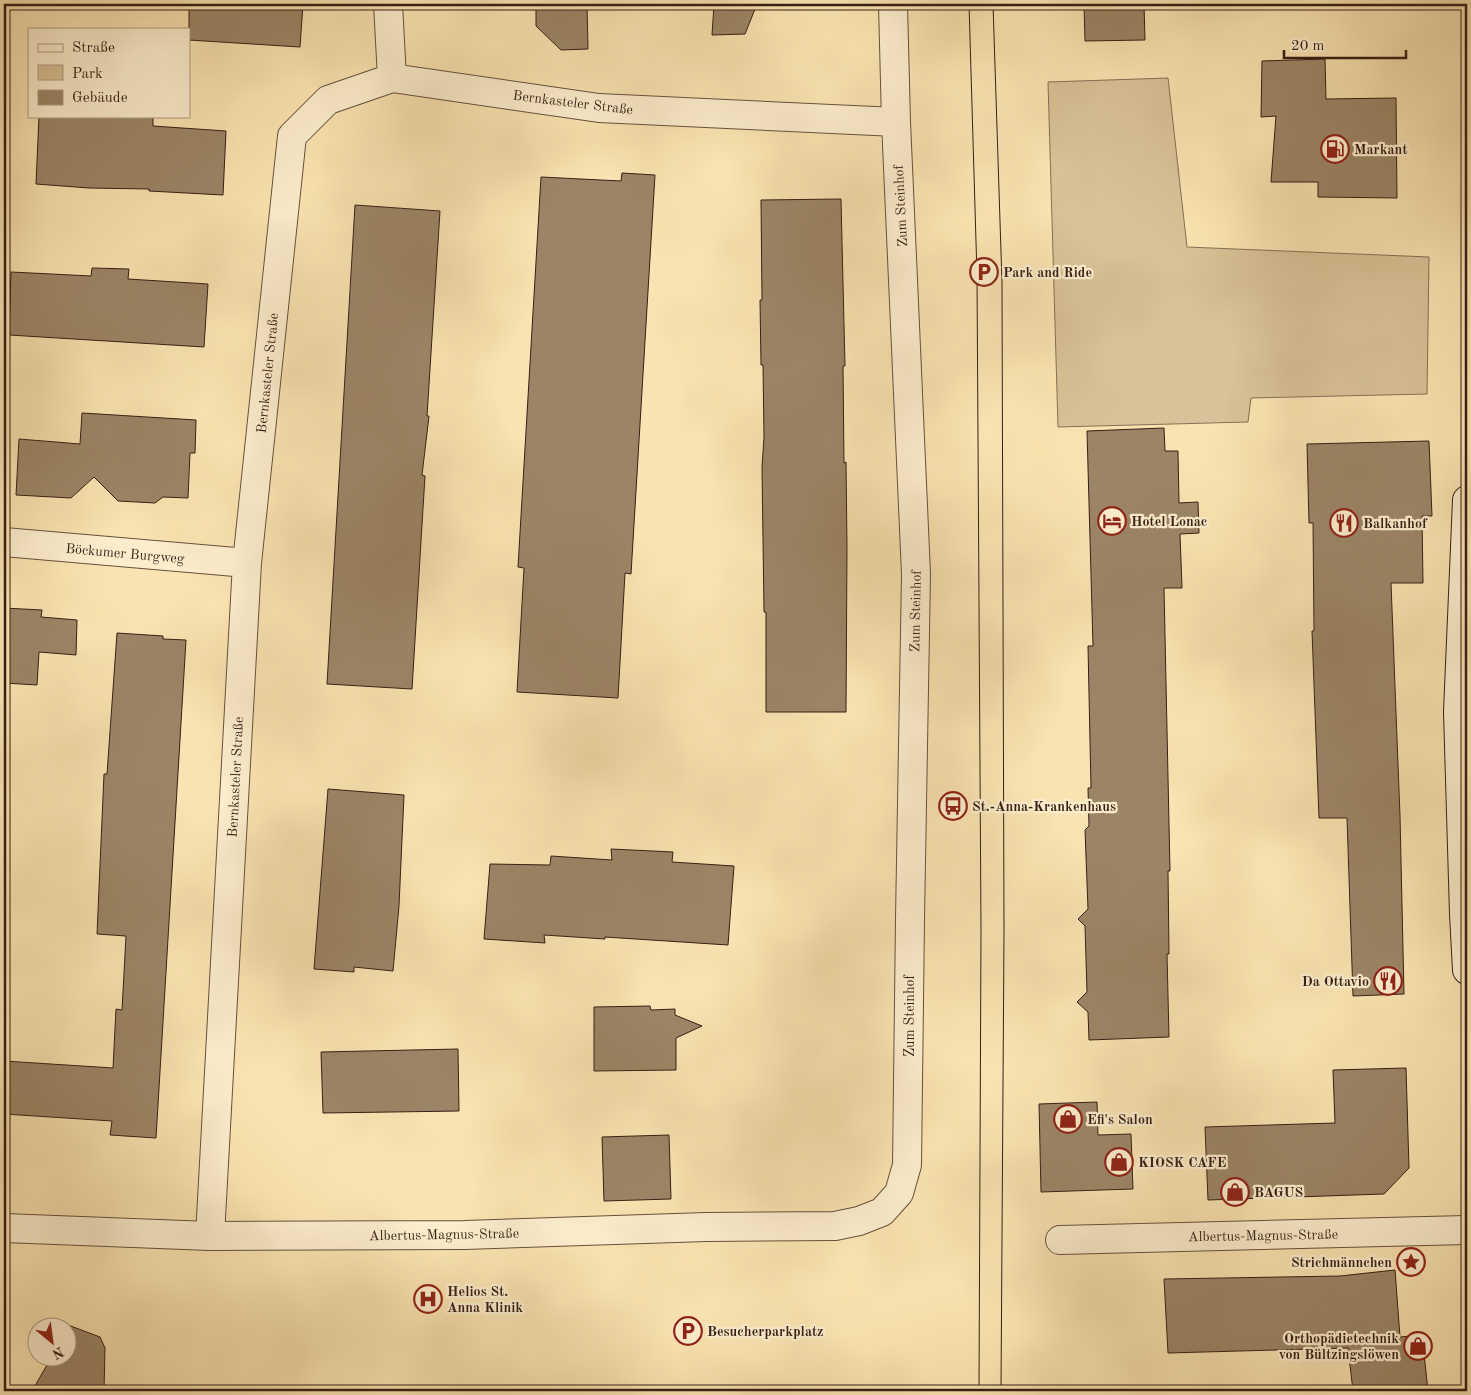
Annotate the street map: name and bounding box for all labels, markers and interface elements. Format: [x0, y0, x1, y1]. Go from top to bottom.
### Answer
legend [28, 28, 190, 118]
scale bar [1284, 28, 1406, 60]
text: 20 m [1291, 39, 1325, 54]
text: Straße [72, 41, 115, 56]
text: Park [72, 67, 103, 82]
street label: Bernkasteler Straße [512, 89, 634, 117]
text: Gebäude [72, 91, 128, 106]
fuel station icon: Markant [1320, 134, 1350, 164]
place label: Markant [1354, 143, 1407, 157]
street label: Zum Steinhof [892, 163, 910, 247]
parking icon: Park and Ride [969, 257, 999, 287]
place label: Park and Ride [1003, 266, 1092, 280]
street label: Bernkasteler Straße [255, 312, 281, 434]
hotel icon: Hotel Lonac [1097, 506, 1127, 536]
restaurant icon: Balkanhof [1329, 508, 1359, 538]
place label: Hotel Lonac [1131, 515, 1207, 529]
place label: Balkanhof [1363, 517, 1428, 531]
street label: Böckumer Burgweg [65, 542, 185, 566]
street label: Zum Steinhof [908, 568, 924, 652]
street label: Bernkasteler Straße [226, 716, 246, 838]
bus stop icon: St.-Anna-Krankenhaus [938, 791, 968, 821]
place label: St.-Anna-Krankenhaus [972, 800, 1116, 814]
restaurant icon: Da Ottavio [1373, 966, 1403, 996]
street label: Zum Steinhof [903, 974, 917, 1057]
place label: Da Ottavio [1302, 975, 1369, 989]
shop icon: Efi's Salon [1053, 1104, 1083, 1134]
place label: Efi's Salon [1087, 1113, 1153, 1127]
shop icon: KIOSK CAFE [1104, 1147, 1134, 1177]
place label: KIOSK CAFE [1138, 1156, 1226, 1170]
shop icon: BAGUS [1220, 1177, 1250, 1207]
place label: BAGUS [1254, 1186, 1303, 1200]
street label: Albertus-Magnus-Straße [369, 1227, 519, 1243]
street label: Albertus-Magnus-Straße [1188, 1228, 1338, 1244]
place icon: Strichmännchen [1396, 1247, 1426, 1277]
place label: Strichmännchen [1291, 1256, 1392, 1270]
hospital icon: Helios St. Anna Klinik [413, 1284, 443, 1314]
place label: Helios St. Anna Klinik [447, 1285, 523, 1315]
parking icon: Besucherparkplatz [673, 1316, 703, 1346]
north arrow [28, 1318, 78, 1368]
place label: Besucherparkplatz [707, 1325, 824, 1339]
shop icon: Orthopädietechnik von Bültzingslöwen [1403, 1331, 1433, 1361]
place label: Orthopädietechnik von Bültzingslöwen [1279, 1332, 1399, 1362]
text: N [49, 1344, 66, 1361]

